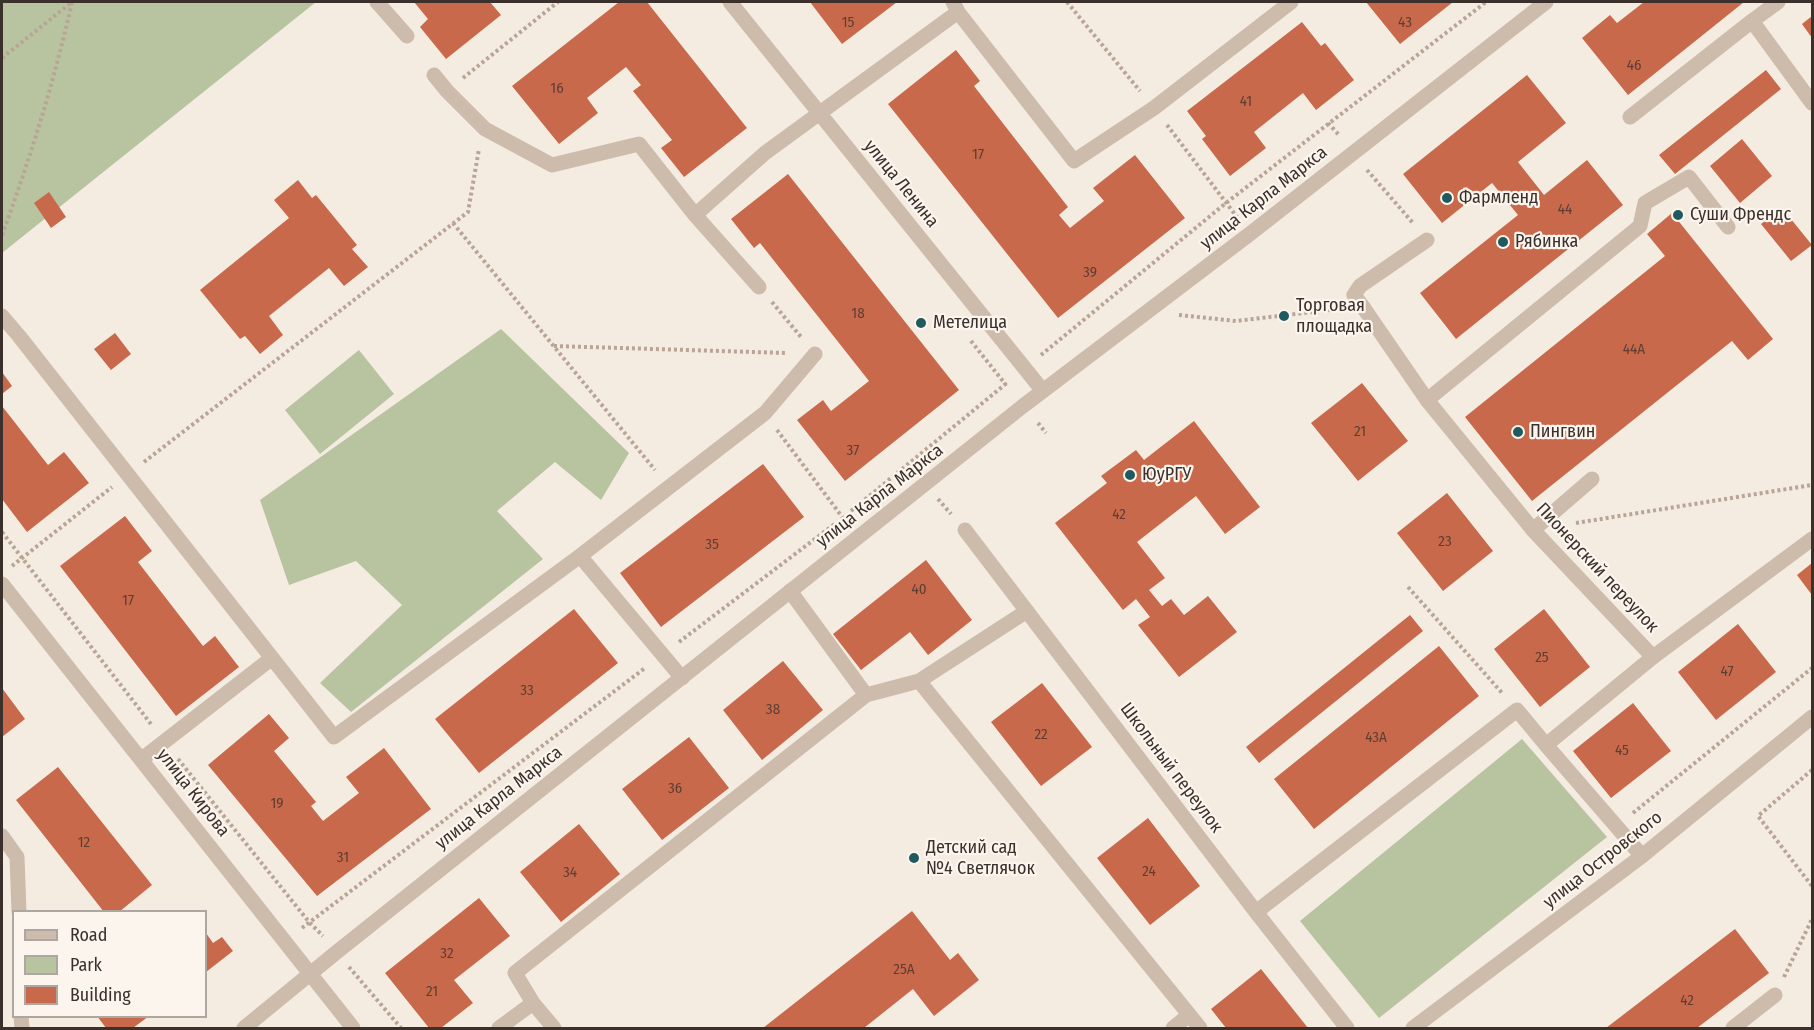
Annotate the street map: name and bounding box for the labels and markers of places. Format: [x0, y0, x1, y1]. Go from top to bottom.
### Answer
place label: Фармленд [1459, 187, 1538, 209]
marker: Фармленд [1440, 191, 1454, 205]
place label: Суши Френдс [1690, 204, 1791, 226]
marker: Суши Френдс [1671, 208, 1685, 222]
place label: Рябинка [1515, 231, 1578, 253]
marker: Рябинка [1496, 235, 1510, 249]
place label: Торговая площадка [1296, 295, 1372, 338]
marker: Торговая площадка [1277, 309, 1291, 323]
place label: Метелица [933, 312, 1007, 334]
marker: Метелица [914, 316, 928, 330]
place label: Пингвин [1530, 421, 1595, 443]
marker: Пингвин [1511, 425, 1525, 439]
place label: ЮуРГУ [1142, 464, 1191, 486]
marker: ЮуРГУ [1123, 468, 1137, 482]
place label: Детский сад №4 Светлячок [926, 837, 1035, 880]
marker: Детский сад №4 Светлячок [907, 851, 921, 865]

